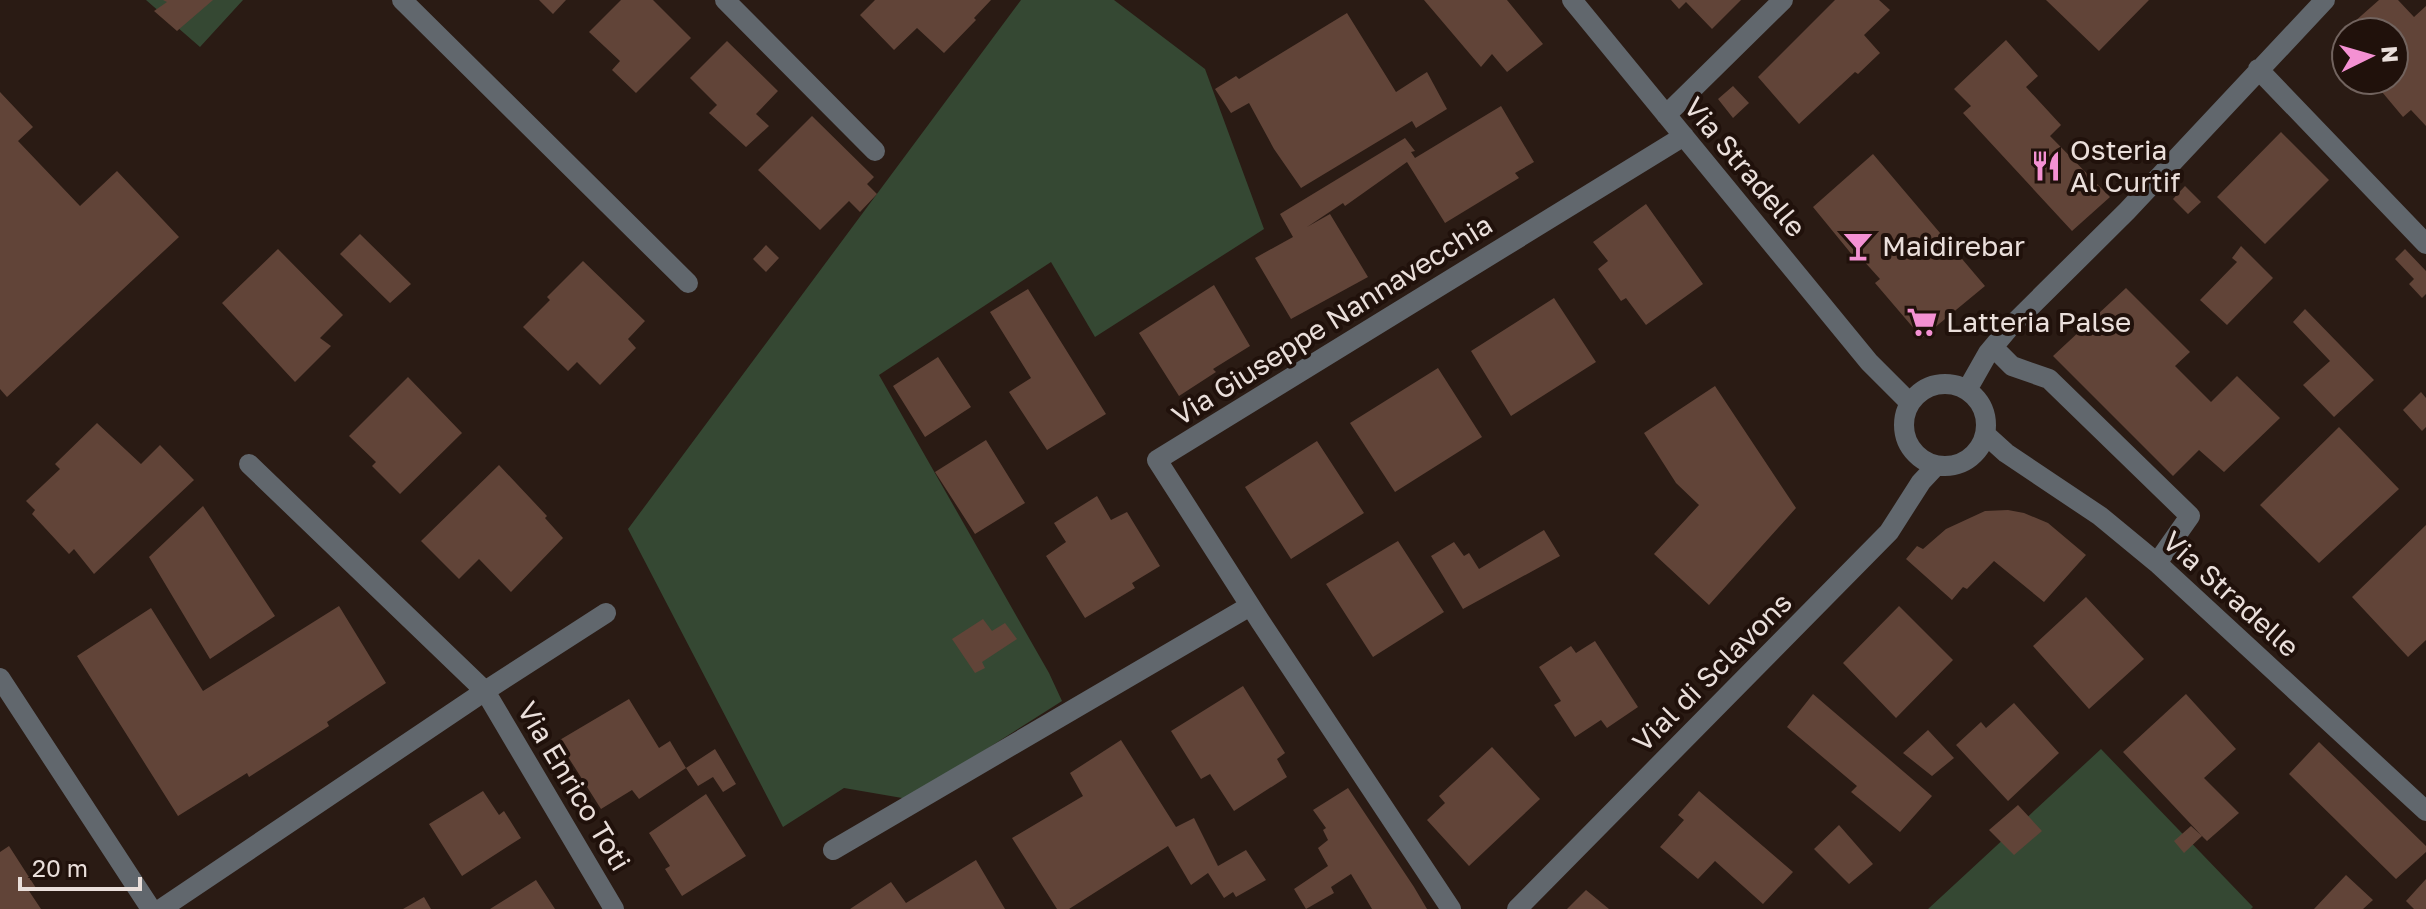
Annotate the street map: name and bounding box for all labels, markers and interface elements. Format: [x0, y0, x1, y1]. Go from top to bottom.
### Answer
north arrow [2330, 16, 2410, 96]
text: N [2376, 45, 2405, 64]
street label: Via Stradelle [1678, 90, 1813, 243]
place label: Osteria Al Curtif [2070, 133, 2181, 198]
restaurant icon: Osteria Al Curtif [2029, 149, 2063, 183]
street label: Via Giuseppe Nannavecchia [1166, 207, 1498, 432]
bar icon: Maidirebar [1841, 229, 1875, 263]
place label: Maidirebar [1882, 229, 2025, 262]
supermarket icon: Latteria Palse [1905, 305, 1939, 339]
place label: Latteria Palse [1946, 305, 2131, 338]
street label: Via Stradelle [2157, 524, 2306, 663]
street label: Vial di Sclavons [1625, 585, 1798, 758]
street label: Via Enrico Toti [511, 695, 638, 876]
scale bar [20, 841, 140, 891]
text: 20 m [32, 853, 88, 882]

